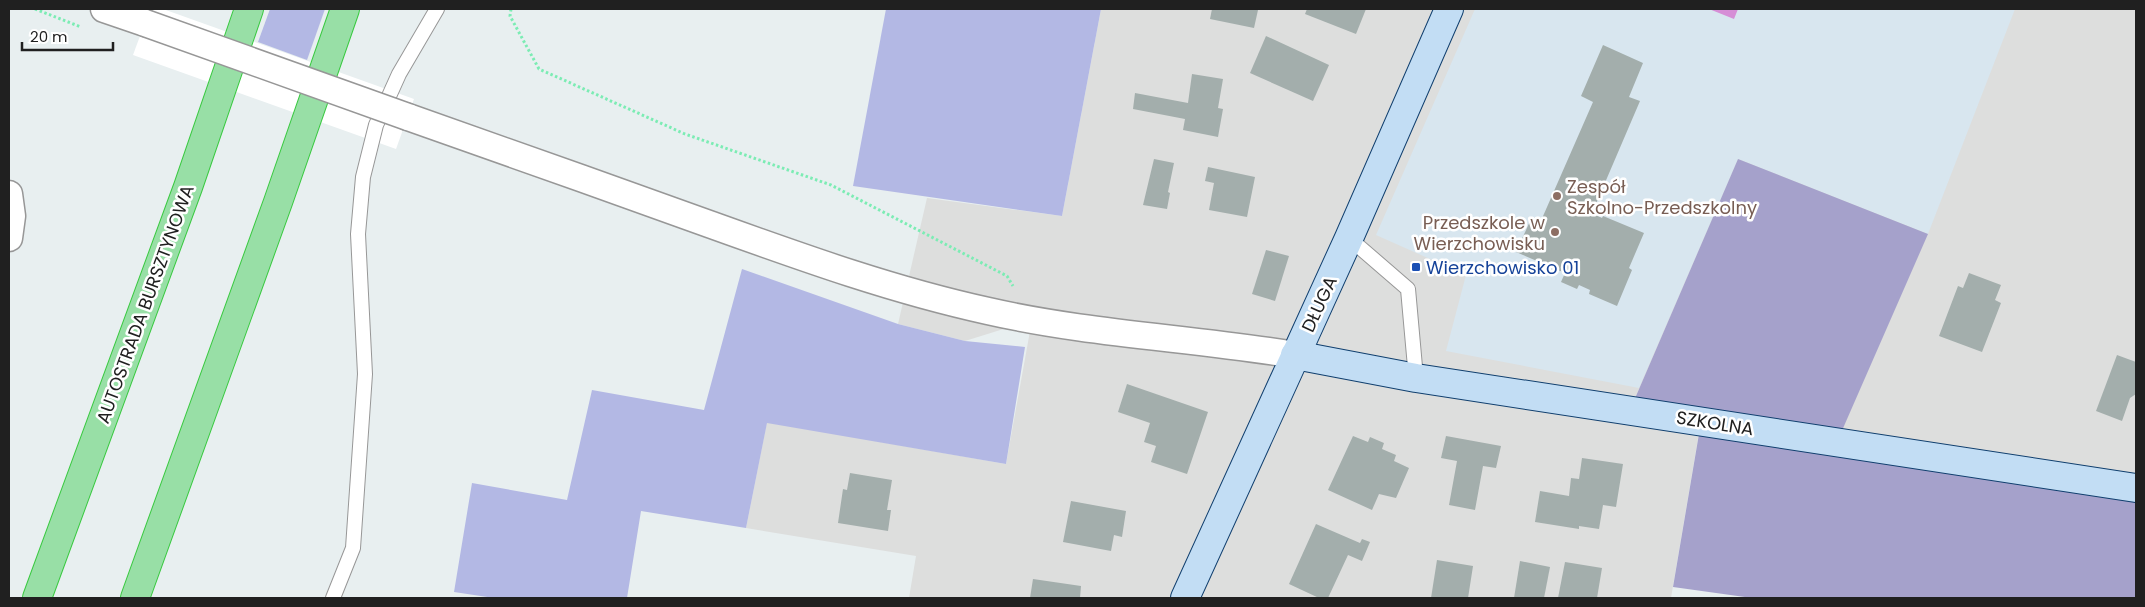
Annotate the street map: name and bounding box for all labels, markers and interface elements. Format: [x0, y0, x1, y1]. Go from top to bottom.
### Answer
scale bar [22, 20, 114, 52]
text: 20 m [30, 26, 68, 47]
place label: Zespół Szkolno-Przedszkolny [1567, 174, 1757, 220]
street label: AUTOSTRADA BURSZTYNOWA [90, 181, 200, 427]
marker: Zespół Szkolno-Przedszkolny [1551, 190, 1563, 202]
place label: Przedszkole w Wierzchowisku [1414, 210, 1545, 256]
marker: Przedszkole w Wierzchowisku [1549, 226, 1561, 238]
place label: Wierzchowisko 01 [1426, 255, 1579, 280]
marker: Wierzchowisko 01 [1410, 261, 1422, 273]
street label: DŁUGA [1295, 272, 1343, 336]
street label: SZKOLNA [1675, 405, 1755, 441]

